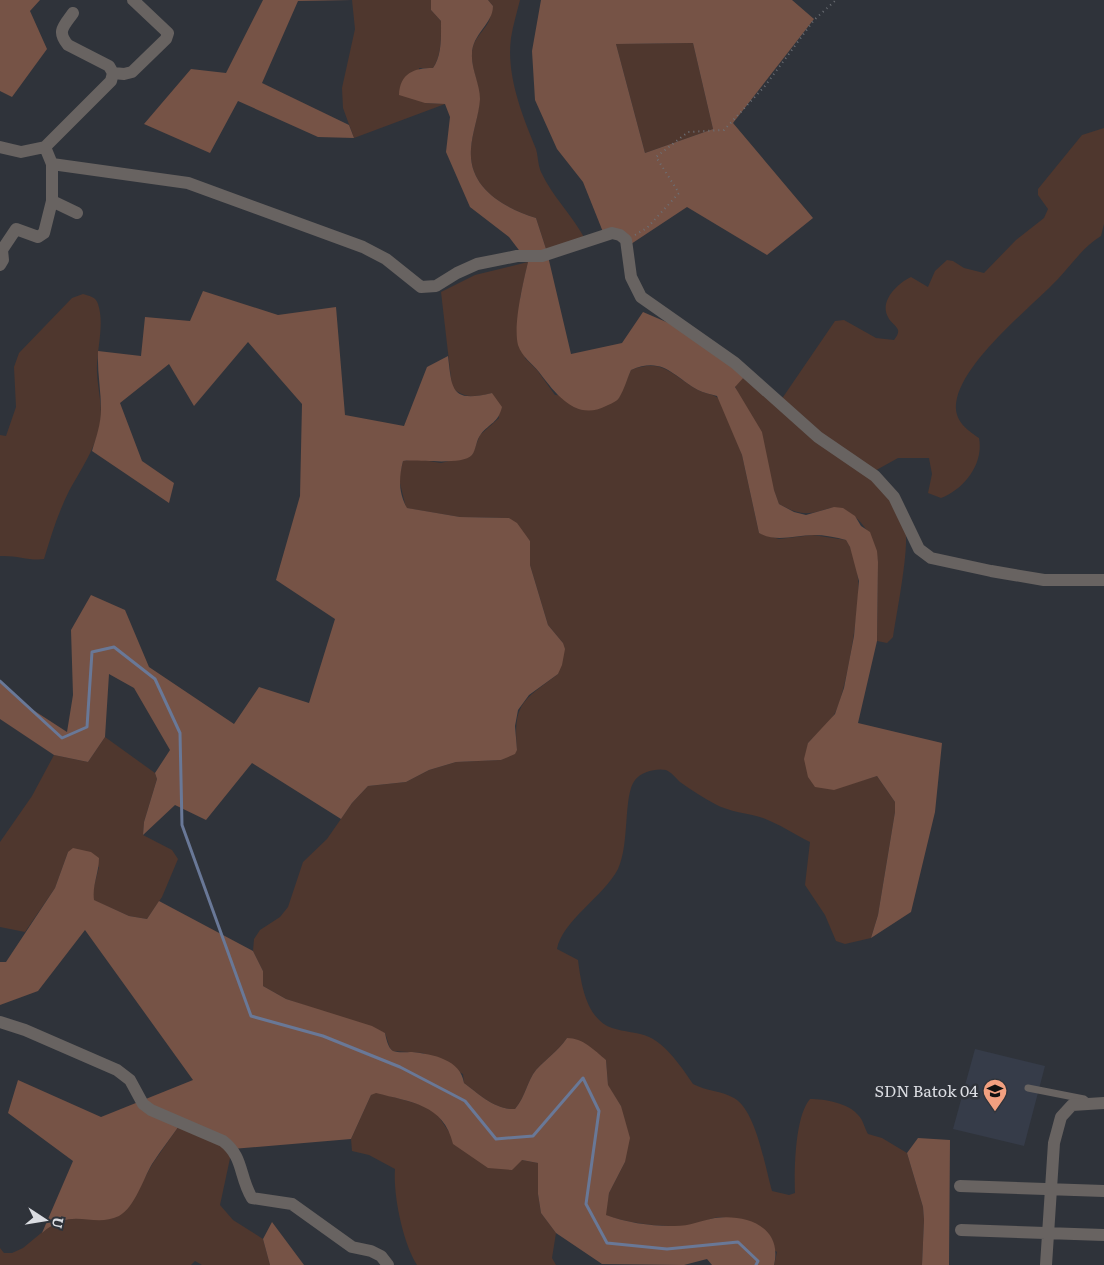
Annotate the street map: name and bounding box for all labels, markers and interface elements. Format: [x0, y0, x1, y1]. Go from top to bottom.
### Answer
place label: SDN Batok 04 [874, 1078, 978, 1102]
school or university icon: SDN Batok 04 [982, 1078, 1008, 1112]
north arrow [20, 1195, 70, 1245]
text: U [48, 1215, 70, 1230]

